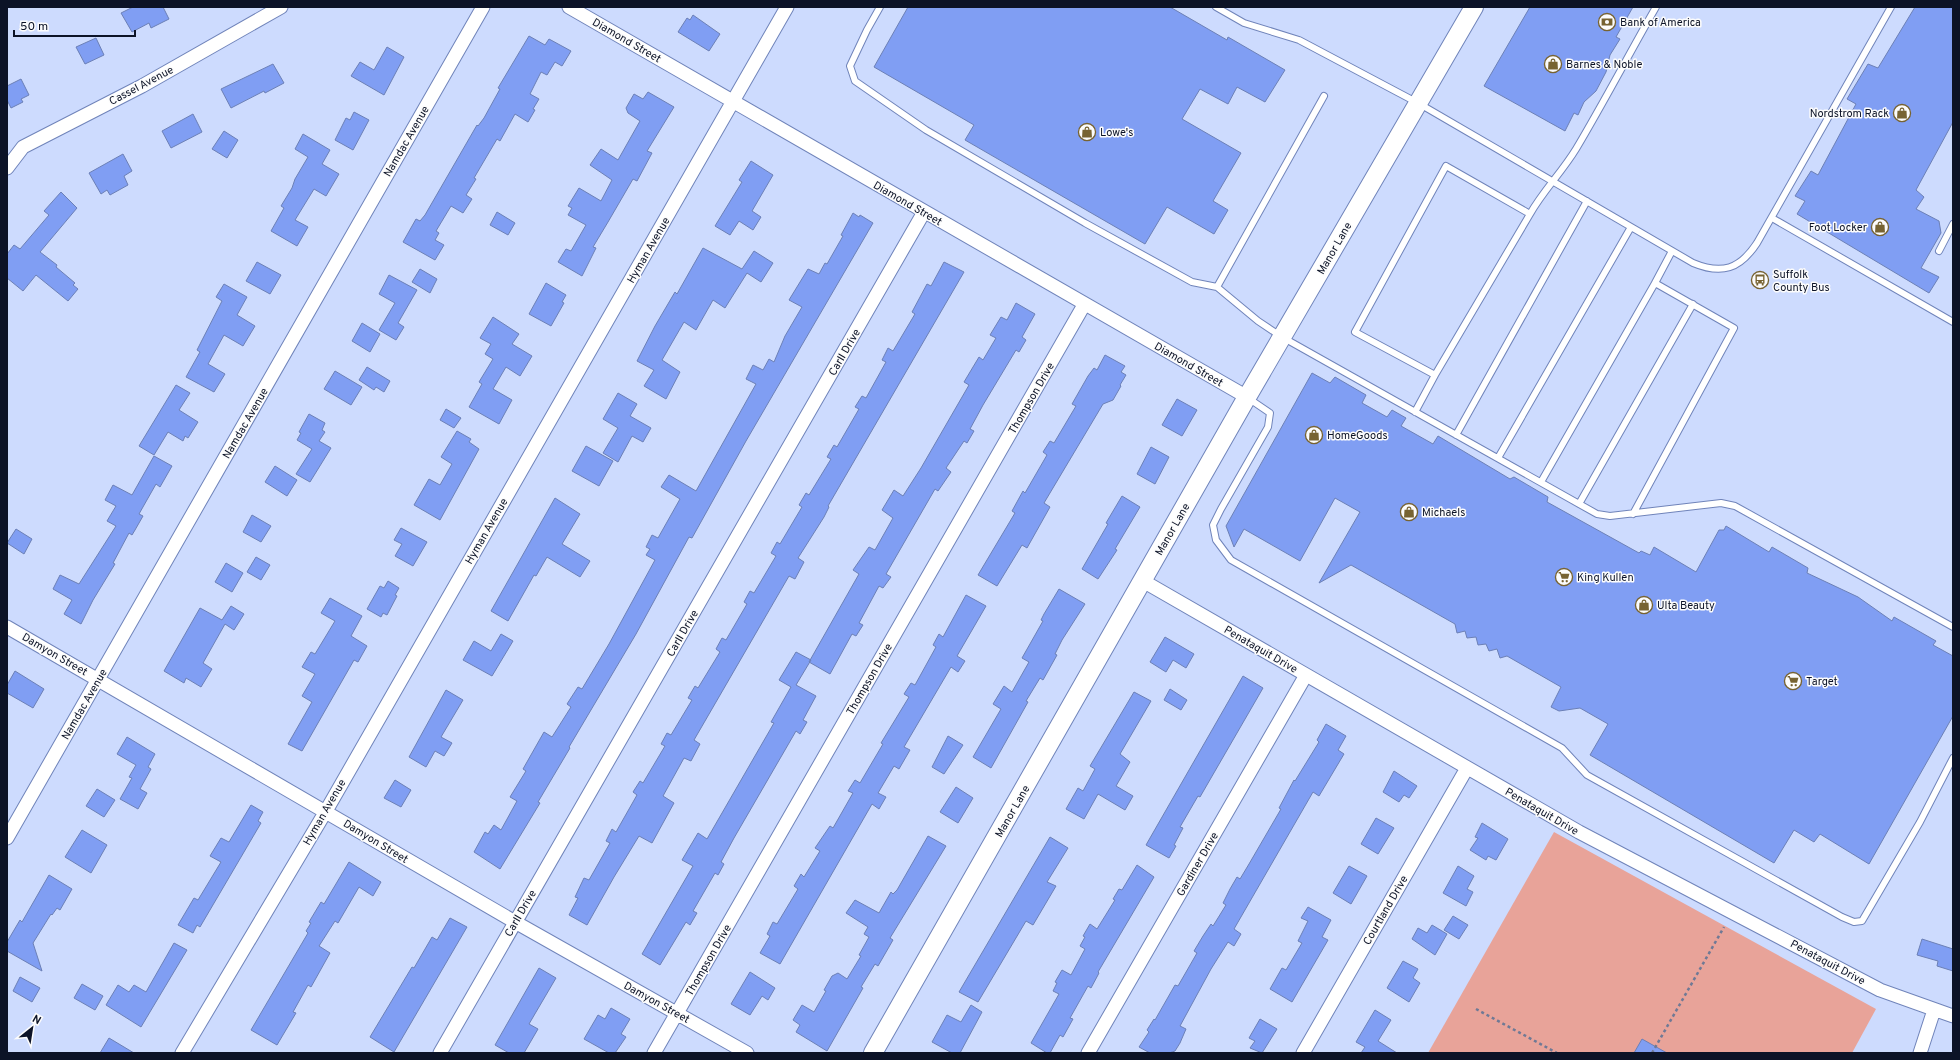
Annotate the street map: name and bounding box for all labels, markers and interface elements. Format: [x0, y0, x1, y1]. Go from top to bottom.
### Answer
scale bar [14, 12, 135, 38]
bank icon: Bank of America [1597, 12, 1617, 32]
street label: Diamond Street [590, 16, 663, 66]
place label: Bank of America [1620, 16, 1701, 30]
text: 50 m [20, 19, 48, 35]
shop icon: Barnes & Noble [1543, 54, 1563, 74]
place label: Barnes & Noble [1566, 58, 1642, 72]
street label: Cassel Avenue [107, 63, 176, 109]
shop icon: Nordstrom Rack [1892, 103, 1912, 123]
street label: Namdac Avenue [381, 104, 433, 179]
place label: Nordstrom Rack [1810, 107, 1889, 121]
shop icon: Lowe's [1077, 122, 1097, 142]
place label: Lowe's [1100, 126, 1133, 140]
street label: Diamond Street [871, 179, 944, 229]
street label: Hyman Avenue [624, 215, 673, 286]
shop icon: Foot Locker [1870, 217, 1890, 237]
street label: Manor Lane [1314, 220, 1355, 277]
place label: Foot Locker [1809, 221, 1868, 235]
place label: Suffolk County Bus [1773, 268, 1830, 295]
bus stop icon: Suffolk County Bus [1750, 270, 1770, 290]
street label: Carll Drive [826, 327, 864, 378]
street label: Diamond Street [1152, 340, 1225, 390]
street label: Thompson Drive [1006, 360, 1058, 437]
street label: Namdac Avenue [220, 386, 272, 461]
shop icon: HomeGoods [1304, 425, 1324, 445]
place label: HomeGoods [1327, 429, 1388, 443]
street label: Hyman Avenue [462, 496, 511, 567]
street label: Manor Lane [1152, 501, 1193, 558]
shop icon: Michaels [1399, 502, 1419, 522]
place label: Michaels [1422, 506, 1465, 520]
supermarket icon: King Kullen [1554, 567, 1574, 587]
place label: King Kullen [1577, 571, 1634, 585]
shop icon: Ulta Beauty [1634, 595, 1654, 615]
place label: Ulta Beauty [1657, 599, 1715, 613]
street label: Carll Drive [664, 608, 702, 659]
street label: Penataquit Drive [1221, 623, 1300, 677]
street label: Damyon Street [19, 630, 90, 679]
street label: Thompson Drive [844, 641, 896, 718]
street label: Namdac Avenue [59, 667, 111, 742]
supermarket icon: Target [1783, 671, 1803, 691]
place label: Target [1806, 675, 1838, 689]
street label: Hyman Avenue [300, 777, 349, 848]
street label: Manor Lane [992, 783, 1033, 840]
street label: Penataquit Drive [1502, 785, 1581, 839]
street label: Damyon Street [340, 817, 411, 867]
street label: Gardiner Drive [1174, 830, 1222, 899]
street label: Courtland Drive [1360, 873, 1411, 948]
street label: Carll Drive [502, 888, 540, 939]
street label: Thompson Drive [683, 922, 735, 999]
street label: Penataquit Drive [1788, 937, 1867, 989]
street label: Damyon Street [621, 979, 692, 1027]
north arrow [12, 1008, 52, 1048]
text: N [30, 1012, 43, 1028]

